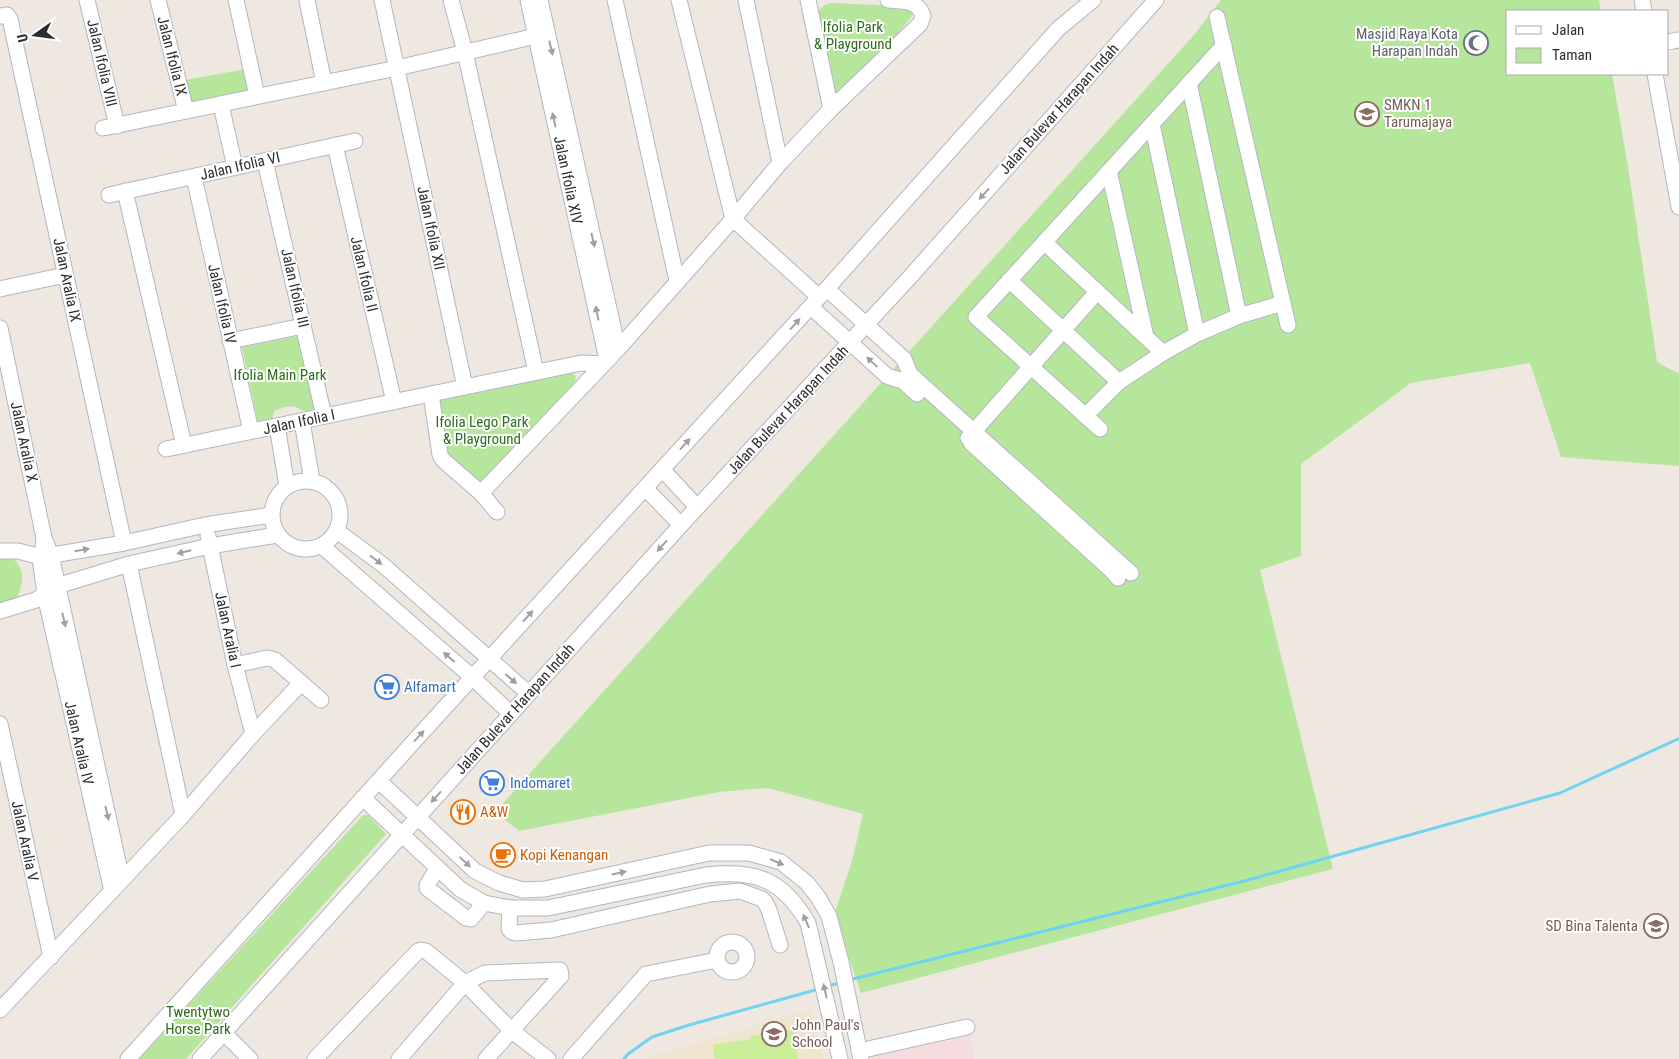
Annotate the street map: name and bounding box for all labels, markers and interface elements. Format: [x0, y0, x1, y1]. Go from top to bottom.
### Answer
north arrow [10, 10, 60, 60]
legend [1506, 10, 1669, 75]
street label: Jalan Ifolia IX [153, 14, 191, 98]
street label: Jalan Ifolia VIII [83, 18, 121, 108]
park label: Ifolia Park & Playground [814, 18, 892, 53]
text: Jalan [1552, 21, 1584, 39]
place label: Masjid Raya Kota Harapan Indah [1356, 25, 1458, 60]
mosque icon: Masjid Raya Kota Harapan Indah [1463, 30, 1489, 56]
text: U [14, 32, 31, 44]
one-way arrow [547, 40, 555, 56]
street label: Jalan Bulevar Harapan Indah [996, 40, 1122, 178]
text: Taman [1552, 46, 1592, 64]
place label: SMKN 1 Tarumajaya [1384, 96, 1452, 131]
school or university icon: SMKN 1 Tarumajaya [1354, 101, 1380, 127]
one-way arrow [550, 111, 558, 127]
street label: Jalan Ifolia XIV [550, 134, 586, 226]
street label: Jalan Ifolia VI [198, 148, 282, 184]
street label: Jalan Ifolia XII [413, 185, 449, 271]
one-way arrow [978, 187, 990, 199]
one-way arrow [590, 233, 598, 249]
street label: Jalan Ifolia II [347, 235, 381, 313]
street label: Jalan Aralia IX [49, 236, 85, 324]
street label: Jalan Ifolia III [277, 247, 313, 329]
street label: Jalan Ifolia IV [204, 262, 240, 346]
one-way arrow [593, 305, 601, 320]
one-way arrow [789, 319, 801, 331]
street label: Jalan Bulevar Harapan Indah [724, 342, 852, 478]
one-way arrow [866, 356, 878, 368]
park label: Ifolia Main Park [234, 366, 327, 384]
street label: Jalan Aralia X [7, 400, 41, 484]
street label: Jalan Ifolia I [261, 406, 337, 438]
park label: Ifolia Lego Park & Playground [436, 413, 529, 448]
one-way arrow [679, 439, 691, 451]
one-way arrow [656, 539, 668, 551]
one-way arrow [75, 546, 91, 554]
one-way arrow [176, 548, 191, 556]
one-way arrow [369, 554, 382, 565]
street label: Jalan Aralia I [211, 590, 245, 670]
one-way arrow [522, 610, 534, 622]
one-way arrow [60, 613, 68, 628]
street label: Jalan Bulevar Harapan Indah [452, 640, 578, 778]
one-way arrow [442, 651, 455, 662]
one-way arrow [504, 673, 517, 684]
supermarket icon: Alfamart [374, 674, 400, 700]
place label: Alfamart [404, 678, 456, 696]
street label: Jalan Aralia IV [61, 699, 98, 787]
one-way arrow [413, 730, 425, 742]
supermarket icon: Indomaret [479, 770, 505, 796]
place label: Indomaret [510, 774, 570, 792]
one-way arrow [430, 790, 442, 802]
street label: Jalan Aralia V [8, 799, 42, 883]
restaurant icon: A&W [450, 799, 476, 825]
place label: A&W [480, 803, 509, 821]
one-way arrow [103, 806, 111, 821]
cafe icon: Kopi Kenangan [490, 842, 516, 868]
place label: Kopi Kenangan [520, 846, 608, 864]
one-way arrow [459, 856, 471, 868]
one-way arrow [770, 858, 785, 866]
one-way arrow [611, 869, 626, 877]
school or university icon: SD Bina Talenta [1643, 913, 1669, 939]
one-way arrow [801, 914, 809, 928]
place label: SD Bina Talenta [1545, 917, 1638, 935]
one-way arrow [821, 984, 829, 999]
park label: Twentytwo Horse Park [165, 1003, 231, 1038]
place label: John Paul's School [792, 1016, 860, 1051]
school or university icon: John Paul's School [761, 1021, 787, 1047]

